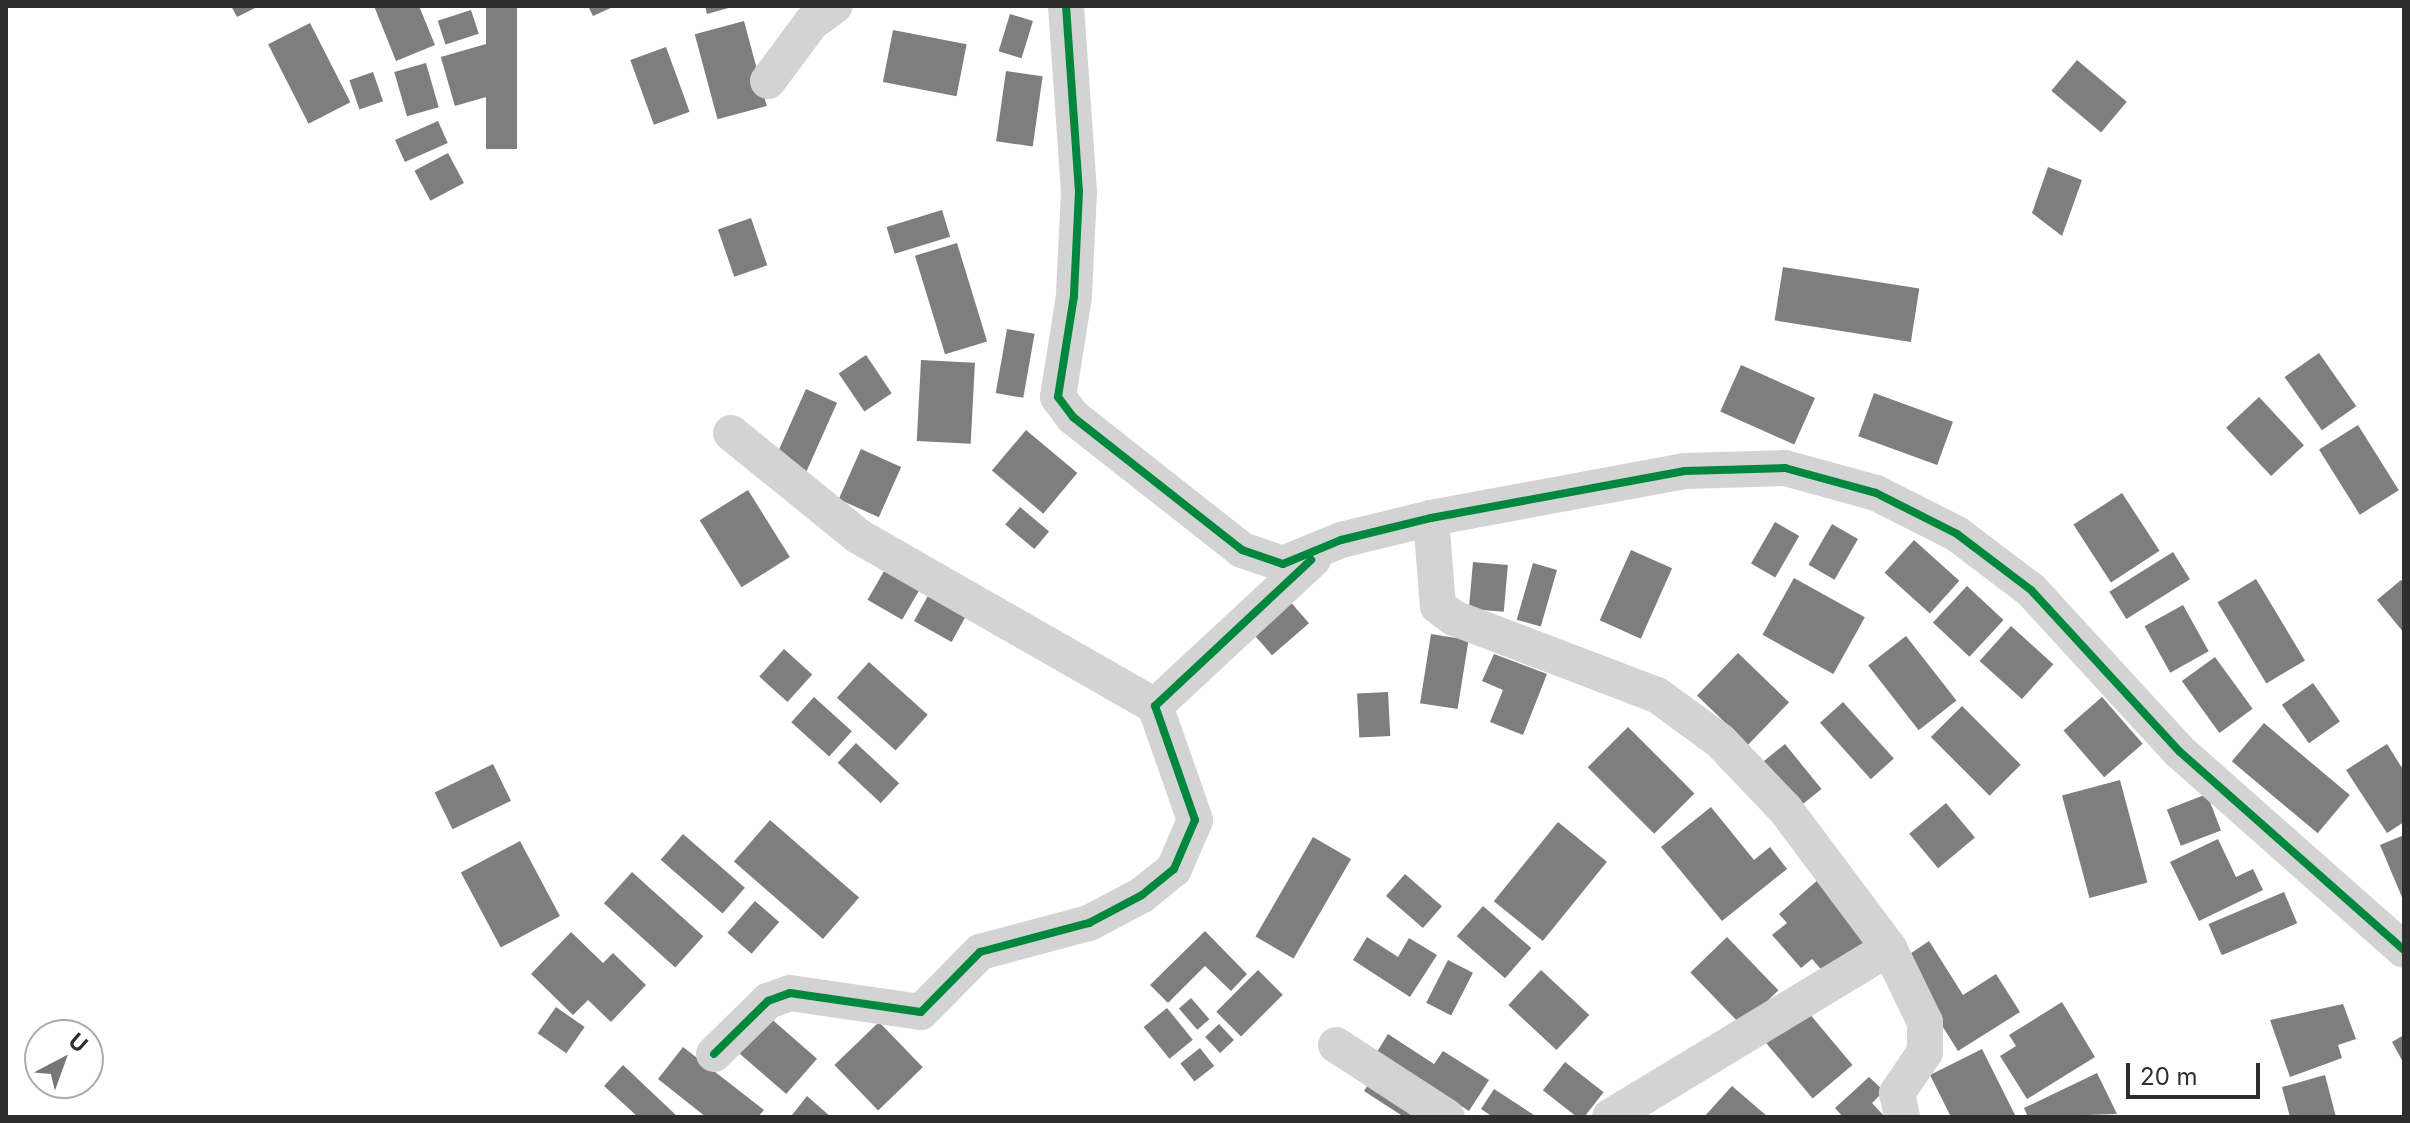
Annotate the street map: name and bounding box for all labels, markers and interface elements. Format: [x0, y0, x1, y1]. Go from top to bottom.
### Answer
north arrow [24, 1019, 104, 1099]
text: U [64, 1027, 93, 1057]
scale bar [2130, 1047, 2264, 1097]
text: 20 m [2140, 1062, 2198, 1091]

